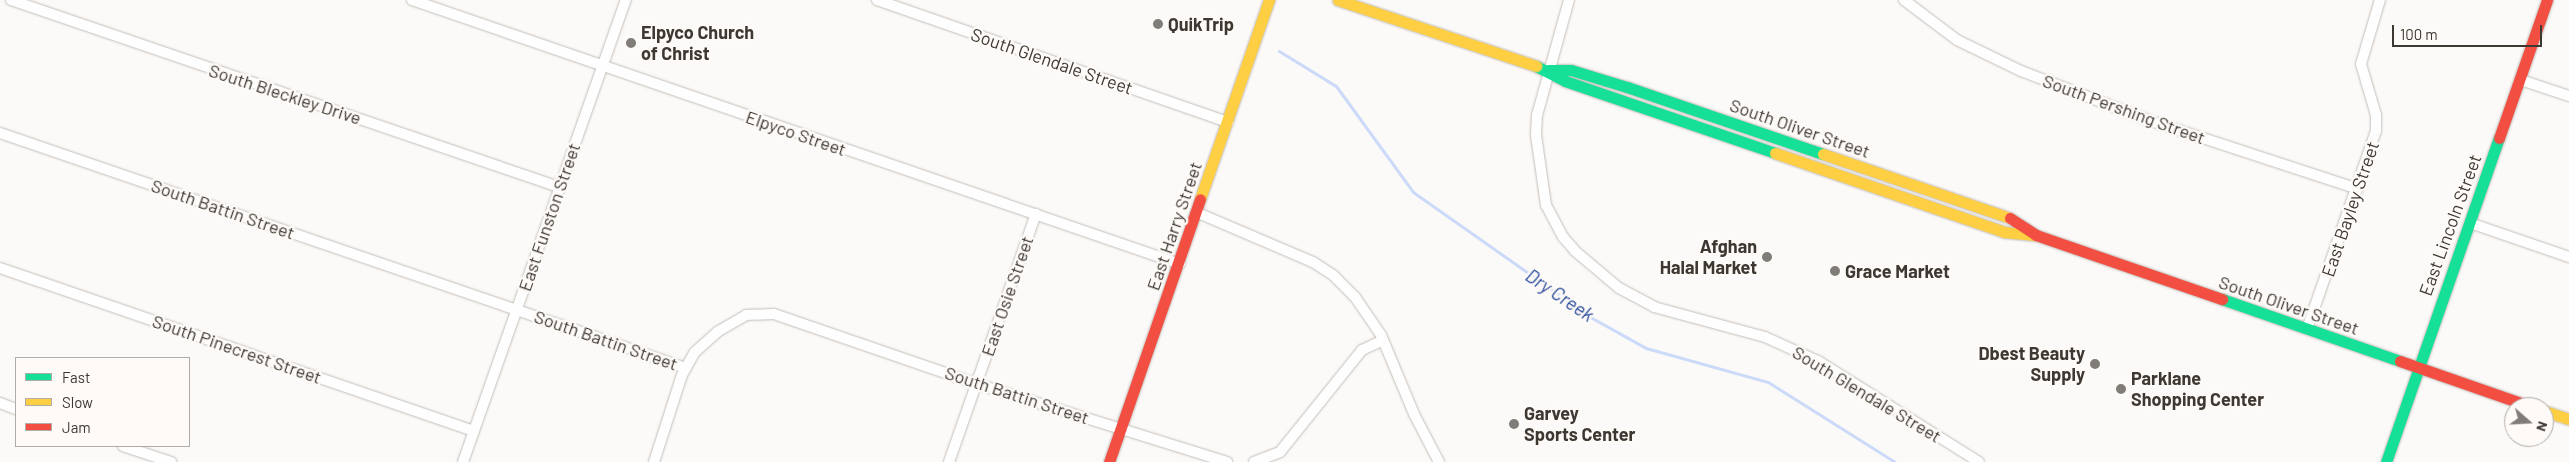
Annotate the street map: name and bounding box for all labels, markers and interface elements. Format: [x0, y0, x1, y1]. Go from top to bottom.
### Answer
place label: QuikTrip [1168, 13, 1234, 35]
scale bar [2394, 15, 2544, 47]
marker: QuikTrip [1152, 18, 1164, 30]
place label: Elpyco Church of Christ [641, 22, 754, 64]
street label: South Glendale Street [968, 23, 1136, 99]
text: 100 m [2400, 25, 2438, 43]
marker: Elpyco Church of Christ [625, 37, 637, 49]
street label: South Bleckley Drive [206, 59, 364, 129]
street label: South Pershing Street [2040, 70, 2208, 148]
street label: South Oliver Street [1727, 94, 1873, 162]
street label: Elpyco Street [743, 106, 849, 160]
street label: East Bayley Street [2317, 138, 2383, 280]
street label: East Funston Street [513, 140, 585, 294]
street label: East Lincoln Street [2414, 151, 2486, 299]
street label: East Harry Street [1142, 159, 1206, 293]
street label: South Battin Street [148, 174, 298, 244]
street label: East Osie Street [976, 233, 1038, 359]
place label: Afghan Halal Market [1660, 236, 1757, 278]
marker: Afghan Halal Market [1761, 251, 1773, 263]
place label: Grace Market [1845, 260, 1950, 282]
water label: Dry Creek [1522, 264, 1598, 326]
marker: Grace Market [1829, 265, 1841, 277]
street label: South Oliver Street [2216, 271, 2362, 339]
street label: South Battin Street [531, 305, 681, 375]
street label: South Pinecrest Street [150, 310, 324, 388]
street label: South Glendale Street [1789, 341, 1945, 447]
place label: Dbest Beauty Supply [1978, 343, 2085, 386]
legend [15, 357, 190, 447]
marker: Dbest Beauty Supply [2089, 358, 2101, 370]
street label: South Battin Street [942, 362, 1092, 428]
text: Fast [62, 368, 90, 386]
place label: Parklane Shopping Center [2131, 368, 2264, 410]
marker: Parklane Shopping Center [2115, 383, 2127, 395]
text: Slow [62, 393, 93, 411]
north arrow [2504, 397, 2554, 447]
place label: Garvey Sports Center [1524, 403, 1635, 446]
text: Jam [62, 418, 91, 436]
marker: Garvey Sports Center [1508, 418, 1520, 430]
text: N [2533, 420, 2552, 434]

